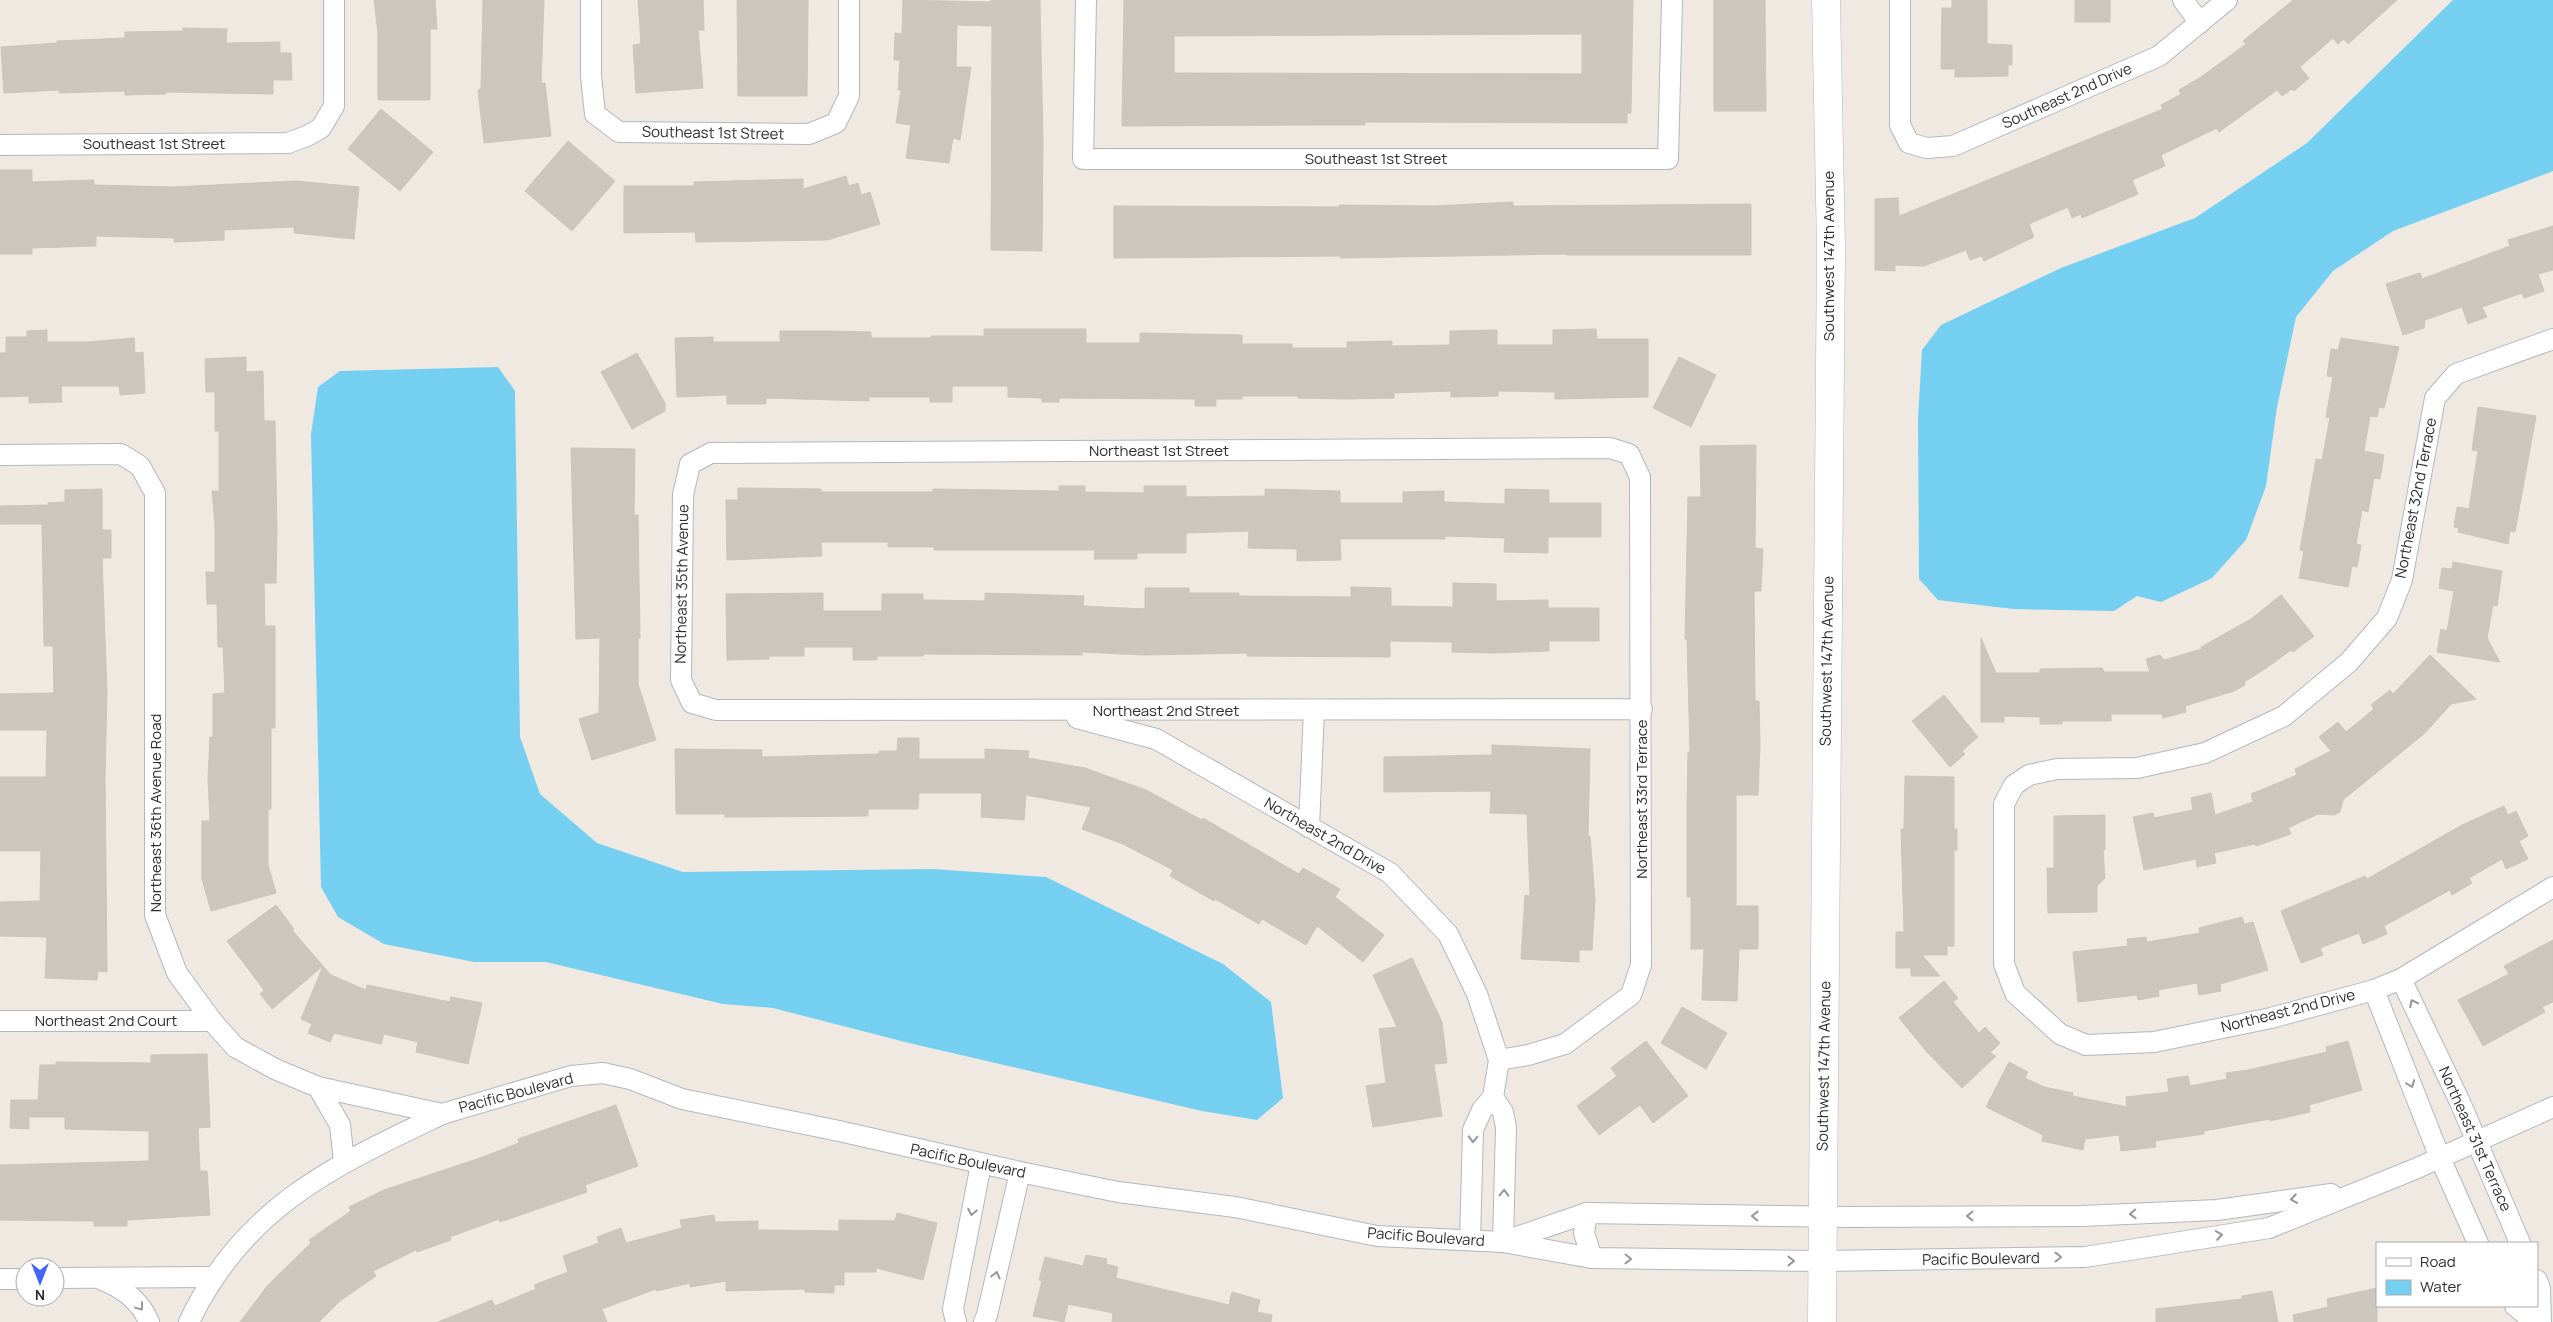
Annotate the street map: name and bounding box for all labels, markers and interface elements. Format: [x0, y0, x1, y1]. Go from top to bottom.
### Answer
street label: Southeast 2nd Drive [1999, 57, 2135, 134]
street label: Southeast 1st Street [642, 121, 784, 144]
street label: Southeast 1st Street [83, 133, 225, 154]
street label: Southeast 1st Street [1305, 148, 1447, 169]
street label: Southwest 147th Avenue [1818, 171, 1839, 341]
street label: Northeast 32nd Terrace [2390, 416, 2441, 580]
street label: Northeast 1st Street [1089, 440, 1229, 461]
street label: Northeast 35th Avenue [670, 504, 693, 664]
street label: Southwest 147th Avenue [1815, 575, 1838, 746]
street label: Northeast 2nd Street [1093, 700, 1239, 721]
street label: Northeast 36th Avenue Road [145, 714, 166, 912]
street label: Northeast 33rd Terrace [1631, 719, 1652, 879]
street label: Northeast 2nd Drive [1260, 792, 1390, 879]
street label: Southwest 147th Avenue [1812, 980, 1835, 1151]
street label: Northeast 2nd Drive [2219, 984, 2357, 1037]
one-way arrow [2409, 999, 2419, 1008]
street label: Northeast 2nd Court [35, 1010, 177, 1031]
street label: Northeast 31st Terrace [2434, 1063, 2517, 1215]
street label: Pacific Boulevard [456, 1067, 575, 1118]
one-way arrow [2405, 1079, 2416, 1088]
one-way arrow [1467, 1135, 1478, 1143]
street label: Pacific Boulevard [908, 1138, 1028, 1183]
one-way arrow [1499, 1189, 1510, 1197]
one-way arrow [2290, 1193, 2298, 1204]
one-way arrow [967, 1207, 978, 1216]
one-way arrow [2128, 1208, 2136, 1219]
one-way arrow [1751, 1210, 1759, 1221]
one-way arrow [1966, 1211, 1974, 1221]
street label: Pacific Boulevard [1367, 1222, 1485, 1251]
one-way arrow [2215, 1231, 2223, 1241]
legend [2376, 1242, 2538, 1307]
street label: Pacific Boulevard [1922, 1247, 2040, 1270]
text: Road [2420, 1251, 2456, 1272]
one-way arrow [2054, 1252, 2062, 1262]
one-way arrow [1625, 1254, 1633, 1264]
one-way arrow [1788, 1256, 1795, 1266]
north arrow [15, 1257, 65, 1307]
one-way arrow [990, 1271, 1001, 1280]
text: Water [2420, 1276, 2462, 1297]
text: N [35, 1286, 45, 1305]
one-way arrow [134, 1301, 143, 1311]

